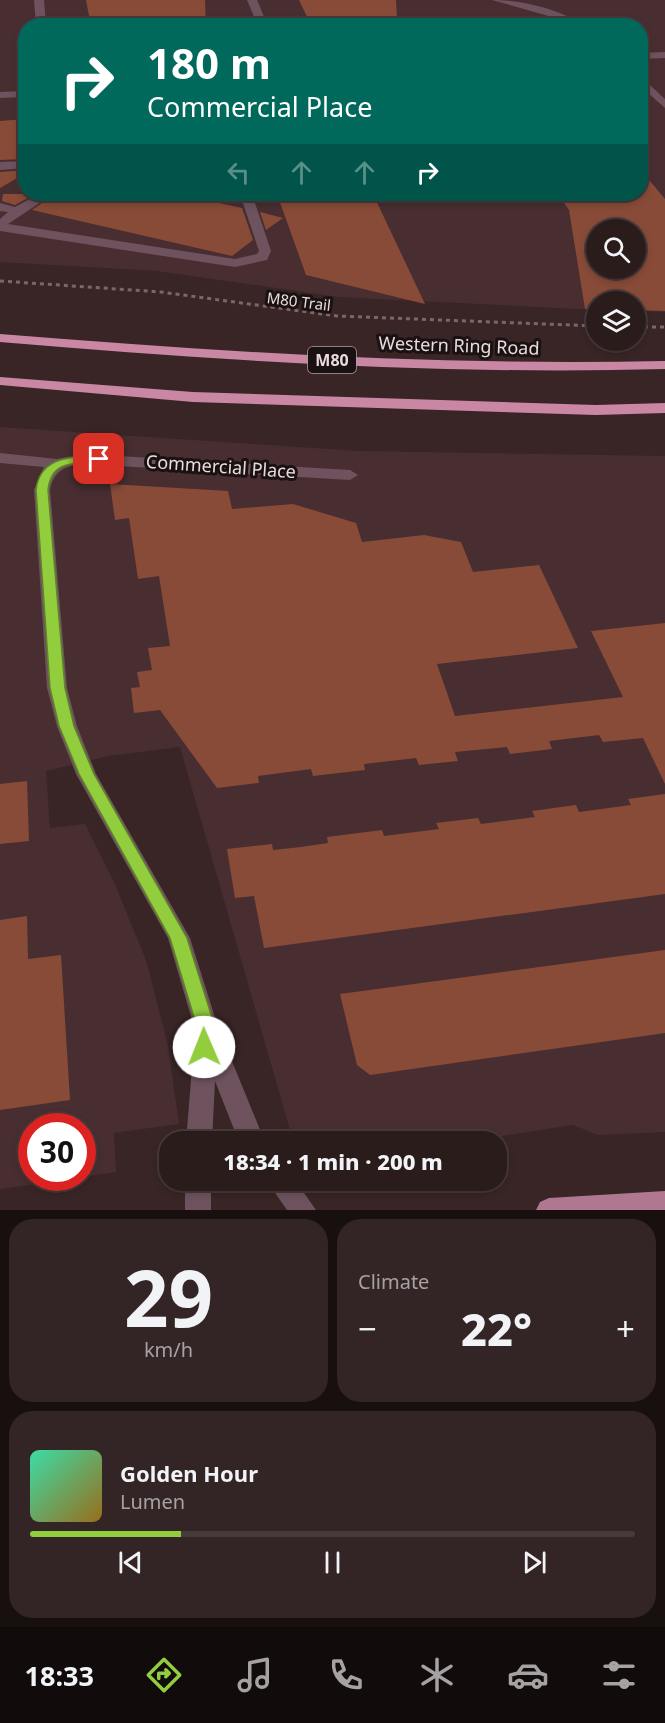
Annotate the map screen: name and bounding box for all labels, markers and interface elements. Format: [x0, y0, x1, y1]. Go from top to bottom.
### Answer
text: 180 m [147, 34, 271, 91]
icon: right [48, 42, 126, 120]
text: Commercial Place [147, 88, 372, 125]
icon: left [222, 156, 255, 189]
icon: ahead [285, 156, 318, 189]
icon: ahead [348, 156, 381, 189]
icon: right [411, 156, 444, 189]
map controls [586, 219, 646, 351]
button: search [586, 219, 646, 279]
street label: M80 Trail [266, 287, 332, 315]
button: layers [586, 291, 646, 351]
street label: Western Ring Road [378, 330, 540, 360]
road number: M80 [308, 347, 356, 373]
pin [73, 433, 124, 484]
icon: arrive [82, 442, 115, 475]
street label: Commercial Place [145, 449, 297, 483]
position arrow [172, 1015, 236, 1079]
speed limit sign: 30 [18, 1113, 96, 1191]
text: 18:34 · 1 min · 200 m [223, 1146, 443, 1176]
text: 29 [124, 1244, 213, 1350]
text: Climate [358, 1268, 429, 1295]
text: 22° [461, 1298, 532, 1359]
text: − [358, 1306, 377, 1351]
text: + [616, 1306, 635, 1351]
text: km/h [144, 1336, 193, 1363]
text: Golden Hour [120, 1458, 258, 1488]
text: Lumen [120, 1488, 185, 1515]
icon: previous [114, 1546, 147, 1579]
icon: pause [316, 1546, 349, 1579]
icon: next [518, 1546, 551, 1579]
icon: directions [143, 1654, 185, 1696]
icon: music [234, 1654, 276, 1696]
icon: phone [325, 1654, 367, 1696]
icon: climate [416, 1654, 458, 1696]
icon: car [507, 1654, 549, 1696]
icon: filters [598, 1654, 640, 1696]
text: 18:33 [25, 1657, 94, 1694]

